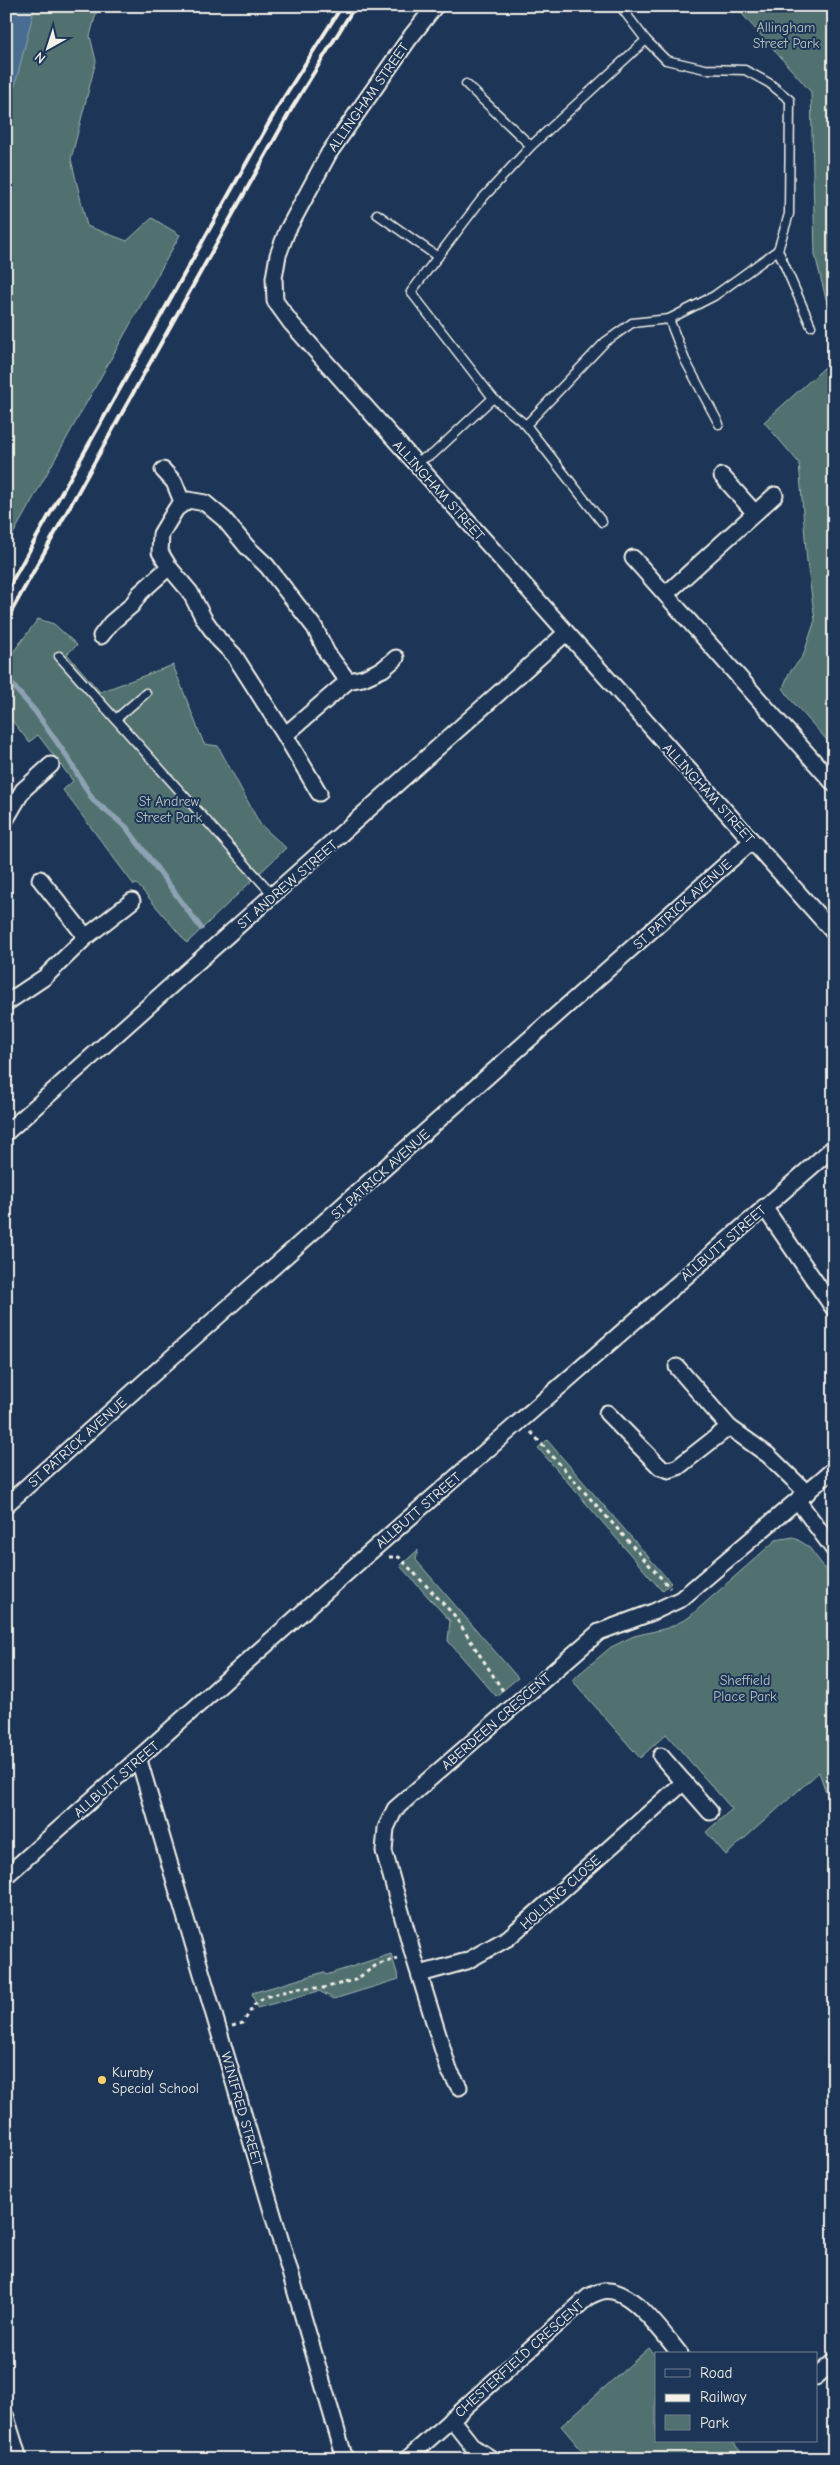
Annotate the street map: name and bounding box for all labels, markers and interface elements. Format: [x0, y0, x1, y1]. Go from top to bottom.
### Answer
park label: Allingham Street Park [753, 19, 819, 52]
north arrow [22, 22, 72, 72]
street label: ALLINGHAM STREET [324, 39, 413, 155]
text: N [31, 48, 49, 67]
street label: ALLINGHAM STREET [389, 437, 489, 545]
street label: ALLINGHAM STREET [659, 740, 759, 848]
park label: St Andrew Street Park [136, 793, 202, 826]
street label: ST ANDREW STREET [234, 836, 341, 932]
street label: ST PATRICK AVENUE [630, 856, 735, 953]
street label: ST PATRICK AVENUE [328, 1126, 433, 1223]
street label: ALLBUTT STREET [677, 1201, 770, 1285]
street label: ST PATRICK AVENUE [25, 1394, 130, 1491]
street label: ALLBUTT STREET [372, 1468, 465, 1552]
street label: ABERDEEN CRESCENT [438, 1669, 555, 1774]
park label: Sheffield Place Park [713, 1672, 777, 1705]
street label: ALLBUTT STREET [70, 1737, 163, 1821]
street label: HOLLING CLOSE [516, 1852, 604, 1933]
street label: WINIFRED STREET [217, 2050, 266, 2169]
place label: Kuraby Special School [112, 2064, 199, 2097]
marker: Kuraby Special School [96, 2074, 108, 2086]
street label: CHESTERFIELD CRESCENT [451, 2295, 588, 2421]
legend [655, 2352, 818, 2442]
text: Road [700, 2364, 732, 2382]
text: Railway [700, 2388, 747, 2406]
text: Park [700, 2414, 729, 2432]

